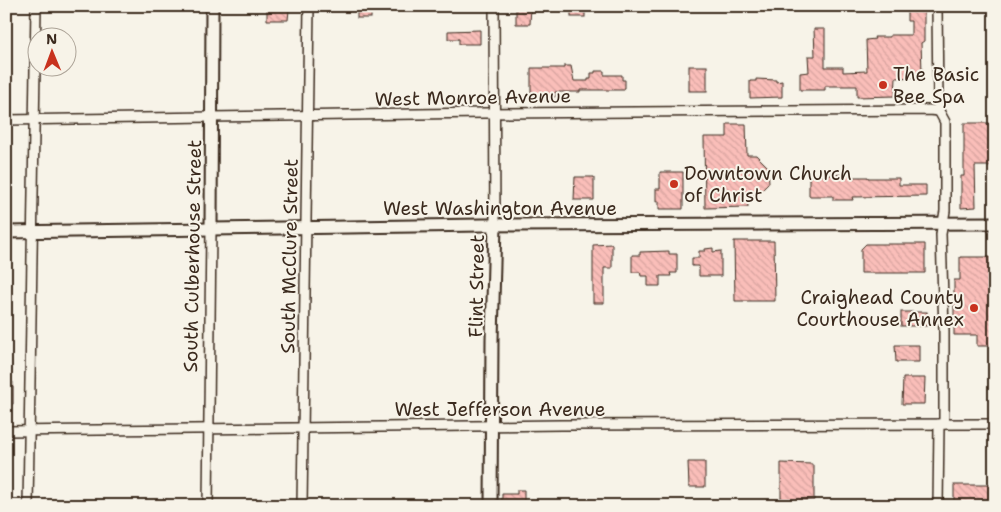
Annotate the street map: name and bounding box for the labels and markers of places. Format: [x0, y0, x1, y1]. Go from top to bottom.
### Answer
place label: The Basic Bee Spa [893, 62, 979, 109]
marker: The Basic Bee Spa [877, 79, 889, 91]
place label: Downtown Church of Christ [684, 161, 852, 208]
marker: Downtown Church of Christ [668, 178, 680, 190]
place label: Craighead County Courthouse Annex [796, 285, 964, 332]
marker: Craighead County Courthouse Annex [968, 302, 980, 314]

